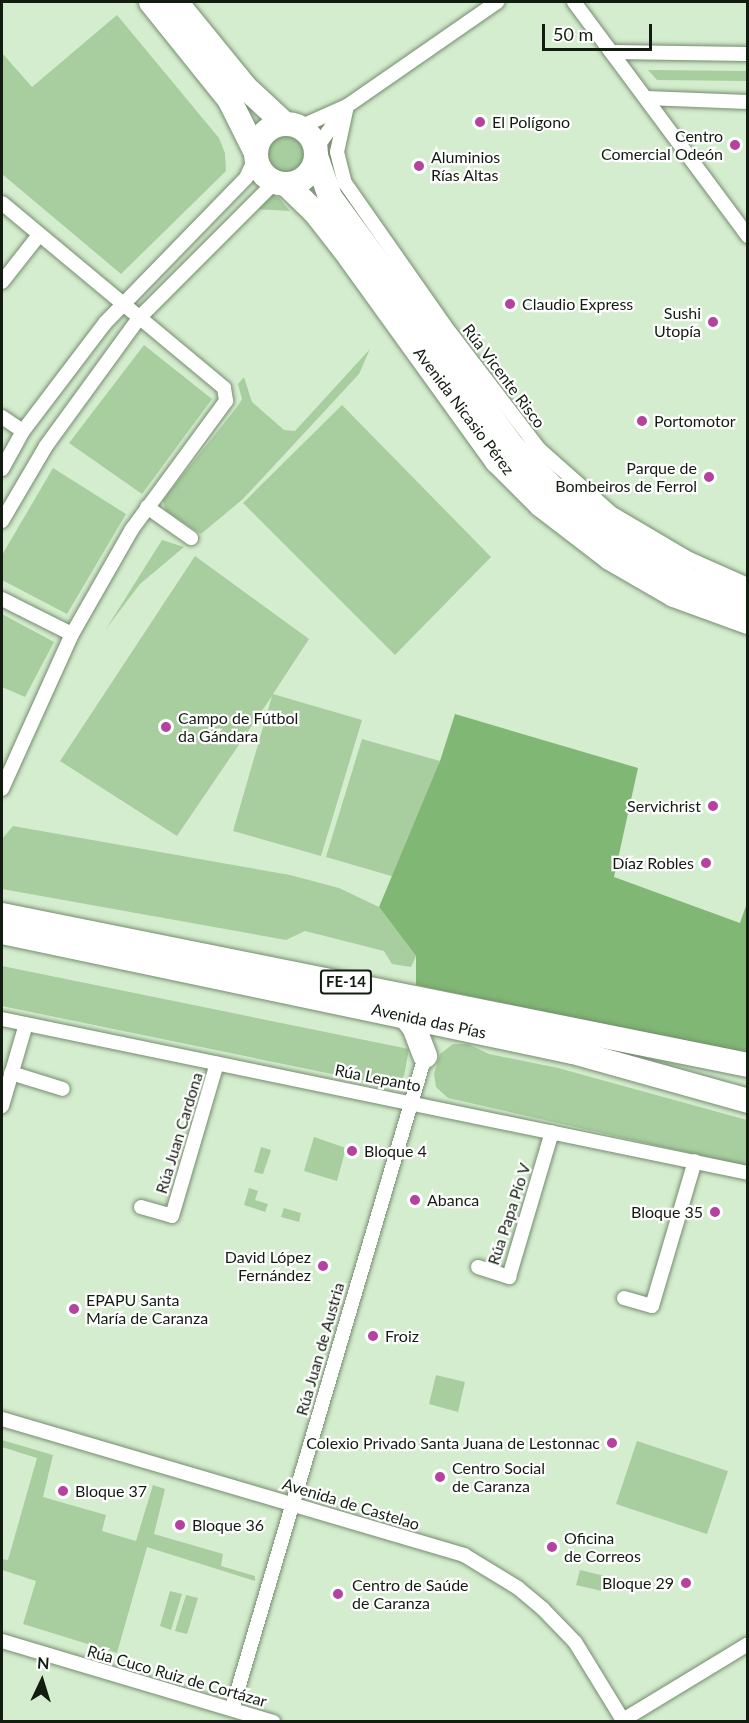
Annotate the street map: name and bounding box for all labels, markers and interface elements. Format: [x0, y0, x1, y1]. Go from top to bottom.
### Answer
scale bar [545, 12, 654, 50]
text: 50 m [553, 23, 593, 45]
place label: El Polígono [492, 112, 570, 132]
marker: El Polígono [473, 115, 487, 129]
place label: Centro Comercial Odeón [601, 126, 723, 164]
marker: Centro Comercial Odeón [728, 138, 742, 152]
place label: Aluminios Rías Altas [431, 147, 500, 185]
marker: Aluminios Rías Altas [412, 159, 426, 173]
place label: Claudio Express [522, 294, 633, 314]
marker: Claudio Express [503, 297, 517, 311]
place label: Sushi Utopía [654, 303, 701, 341]
marker: Sushi Utopía [706, 315, 720, 329]
street label: Rúa Vicente Risco [459, 320, 549, 432]
street label: Avenida Nicasio Pérez [410, 343, 518, 479]
place label: Portomotor [654, 411, 736, 431]
marker: Portomotor [635, 414, 649, 428]
place label: Parque de Bombeiros de Ferrol [555, 458, 697, 496]
marker: Parque de Bombeiros de Ferrol [702, 470, 716, 484]
place label: Campo de Fútbol da Gándara [178, 708, 298, 746]
marker: Campo de Fútbol da Gándara [159, 720, 173, 734]
place label: Servichrist [627, 796, 701, 816]
marker: Servichrist [706, 799, 720, 813]
place label: Díaz Robles [612, 853, 694, 873]
marker: Díaz Robles [699, 856, 713, 870]
road number: FE-14 [319, 970, 373, 994]
street label: Avenida das Pías [370, 999, 488, 1043]
street label: Rúa Lepanto [333, 1060, 423, 1096]
street label: Rúa Juan Cardona [151, 1070, 207, 1196]
place label: Bloque 4 [364, 1141, 427, 1161]
marker: Bloque 4 [345, 1144, 359, 1158]
street label: Rúa Papa Pío V [483, 1160, 535, 1268]
place label: Abanca [427, 1190, 479, 1210]
marker: Abanca [408, 1193, 422, 1207]
place label: Bloque 35 [631, 1202, 703, 1222]
marker: Bloque 35 [708, 1205, 722, 1219]
place label: David López Fernández [225, 1247, 311, 1285]
marker: David López Fernández [316, 1259, 330, 1273]
street label: Rúa Juan de Austria [292, 1280, 348, 1418]
place label: EPAPU Santa María de Caranza [86, 1290, 208, 1328]
marker: EPAPU Santa María de Caranza [67, 1302, 81, 1316]
place label: Froiz [385, 1326, 419, 1346]
marker: Froiz [366, 1329, 380, 1343]
place label: Colexio Privado Santa Juana de Lestonnac [306, 1433, 600, 1453]
marker: Colexio Privado Santa Juana de Lestonnac [605, 1436, 619, 1450]
place label: Centro Social de Caranza [452, 1458, 545, 1496]
marker: Centro Social de Caranza [433, 1470, 447, 1484]
street label: Avenida de Castelao [280, 1474, 422, 1534]
place label: Bloque 37 [75, 1481, 147, 1501]
marker: Bloque 37 [56, 1484, 70, 1498]
place label: Bloque 36 [192, 1515, 264, 1535]
marker: Bloque 36 [173, 1518, 187, 1532]
place label: Oficina de Correos [564, 1528, 641, 1566]
marker: Oficina de Correos [545, 1540, 559, 1554]
place label: Bloque 29 [602, 1573, 674, 1593]
place label: Centro de Saúde de Caranza [352, 1575, 469, 1613]
marker: Bloque 29 [679, 1576, 693, 1590]
marker: Centro de Saúde de Caranza [329, 1585, 347, 1603]
street label: Rúa Cuco Ruiz de Cortázar [85, 1641, 269, 1711]
north arrow [12, 1651, 72, 1711]
text: N [36, 1653, 50, 1672]

